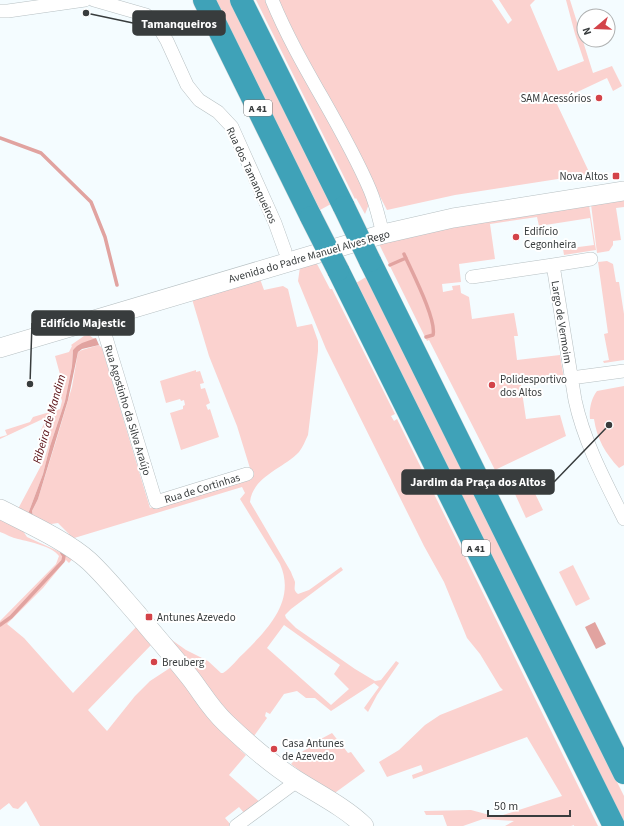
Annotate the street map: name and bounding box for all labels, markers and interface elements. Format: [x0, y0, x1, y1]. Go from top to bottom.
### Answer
north arrow [576, 8, 616, 48]
callout: Tamanqueiros [133, 11, 225, 35]
text: Tamanqueiros [141, 16, 217, 33]
text: N [579, 25, 595, 37]
place label: SAM Acessórios [520, 91, 591, 106]
marker: SAM Acessórios [594, 93, 604, 103]
road number: A 41 [244, 100, 272, 116]
street label: Rua dos Tamanqueiros [223, 125, 281, 226]
place label: Nova Altos [559, 169, 608, 184]
marker: Nova Altos [611, 171, 621, 181]
place label: Edifício Cegonheira [524, 224, 576, 252]
street label: Avenida do Padre Manuel Alves Rego [227, 226, 392, 287]
marker: Edifício Cegonheira [511, 232, 521, 242]
street label: Largo de Vermoim [548, 280, 575, 365]
callout: Edifício Majestic [32, 311, 134, 335]
text: Edifício Majestic [40, 315, 126, 332]
street label: Rua Agostinho da Silva Araújo [100, 343, 155, 477]
place label: Polidesportivo dos Altos [500, 372, 567, 400]
water label: Ribeira de Mandim [29, 373, 70, 466]
marker: Polidesportivo dos Altos [487, 380, 497, 390]
street label: Rua de Cortinhas [162, 470, 242, 507]
callout: Jardim da Praça dos Altos [402, 470, 554, 494]
text: Jardim da Praça dos Altos [410, 474, 546, 491]
road number: A 41 [462, 540, 490, 556]
place label: Antunes Azevedo [157, 610, 236, 625]
marker: Antunes Azevedo [144, 612, 154, 622]
place label: Breuberg [162, 655, 205, 670]
marker: Breuberg [149, 657, 159, 667]
place label: Casa Antunes de Azevedo [282, 736, 344, 764]
marker: Casa Antunes de Azevedo [269, 744, 279, 754]
scale bar [488, 792, 570, 818]
text: 50 m [494, 798, 518, 815]

